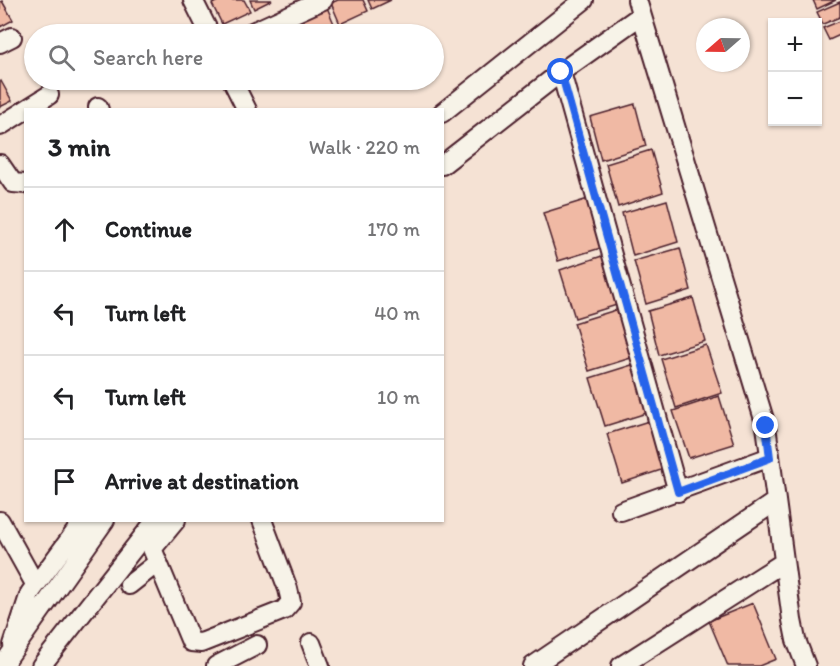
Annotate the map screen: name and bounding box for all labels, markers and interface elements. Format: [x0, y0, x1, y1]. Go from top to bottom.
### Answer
north arrow [696, 18, 750, 72]
map controls [768, 18, 822, 126]
button: + [768, 18, 822, 72]
search box [24, 24, 444, 90]
icon: search [45, 41, 78, 74]
text: Search here [93, 44, 203, 71]
route start [547, 58, 573, 84]
button: − [768, 72, 822, 126]
text: 3 min [48, 131, 110, 163]
text: Walk · 220 m [309, 135, 420, 159]
icon: ahead [48, 213, 81, 246]
text: Continue [105, 216, 192, 243]
text: 170 m [367, 217, 420, 241]
icon: left [48, 297, 81, 330]
text: Turn left [105, 300, 186, 327]
text: 40 m [374, 301, 420, 325]
icon: left [48, 381, 81, 414]
text: Turn left [105, 384, 186, 411]
text: 10 m [377, 385, 420, 409]
route end [752, 412, 778, 438]
icon: arrive [48, 465, 81, 498]
text: Arrive at destination [105, 468, 299, 495]

